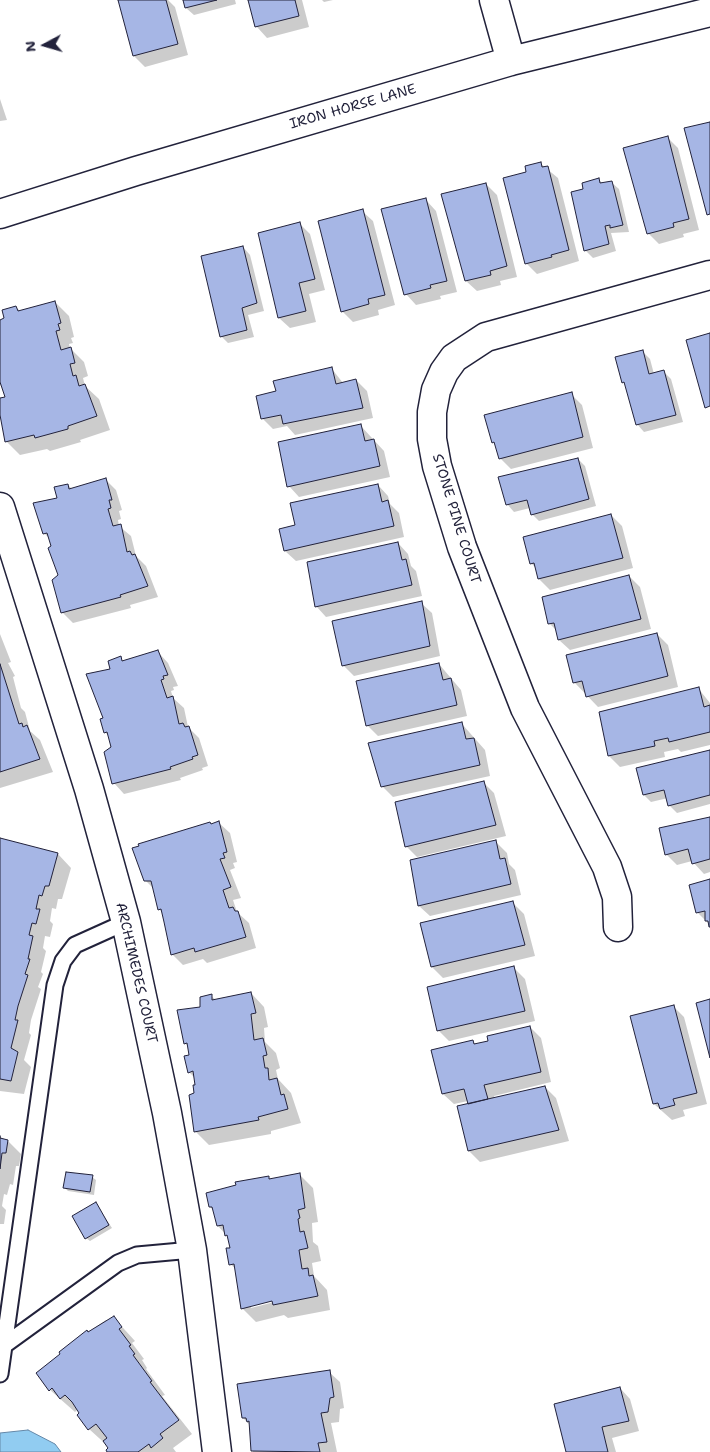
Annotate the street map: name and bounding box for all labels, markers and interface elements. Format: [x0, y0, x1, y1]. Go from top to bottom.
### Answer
north arrow [20, 20, 70, 70]
text: N [21, 40, 40, 53]
street label: IRON HORSE LANE [288, 81, 418, 133]
street label: STONE PINE COURT [428, 452, 484, 586]
street label: ARCHIMEDES COURT [112, 901, 160, 1045]

